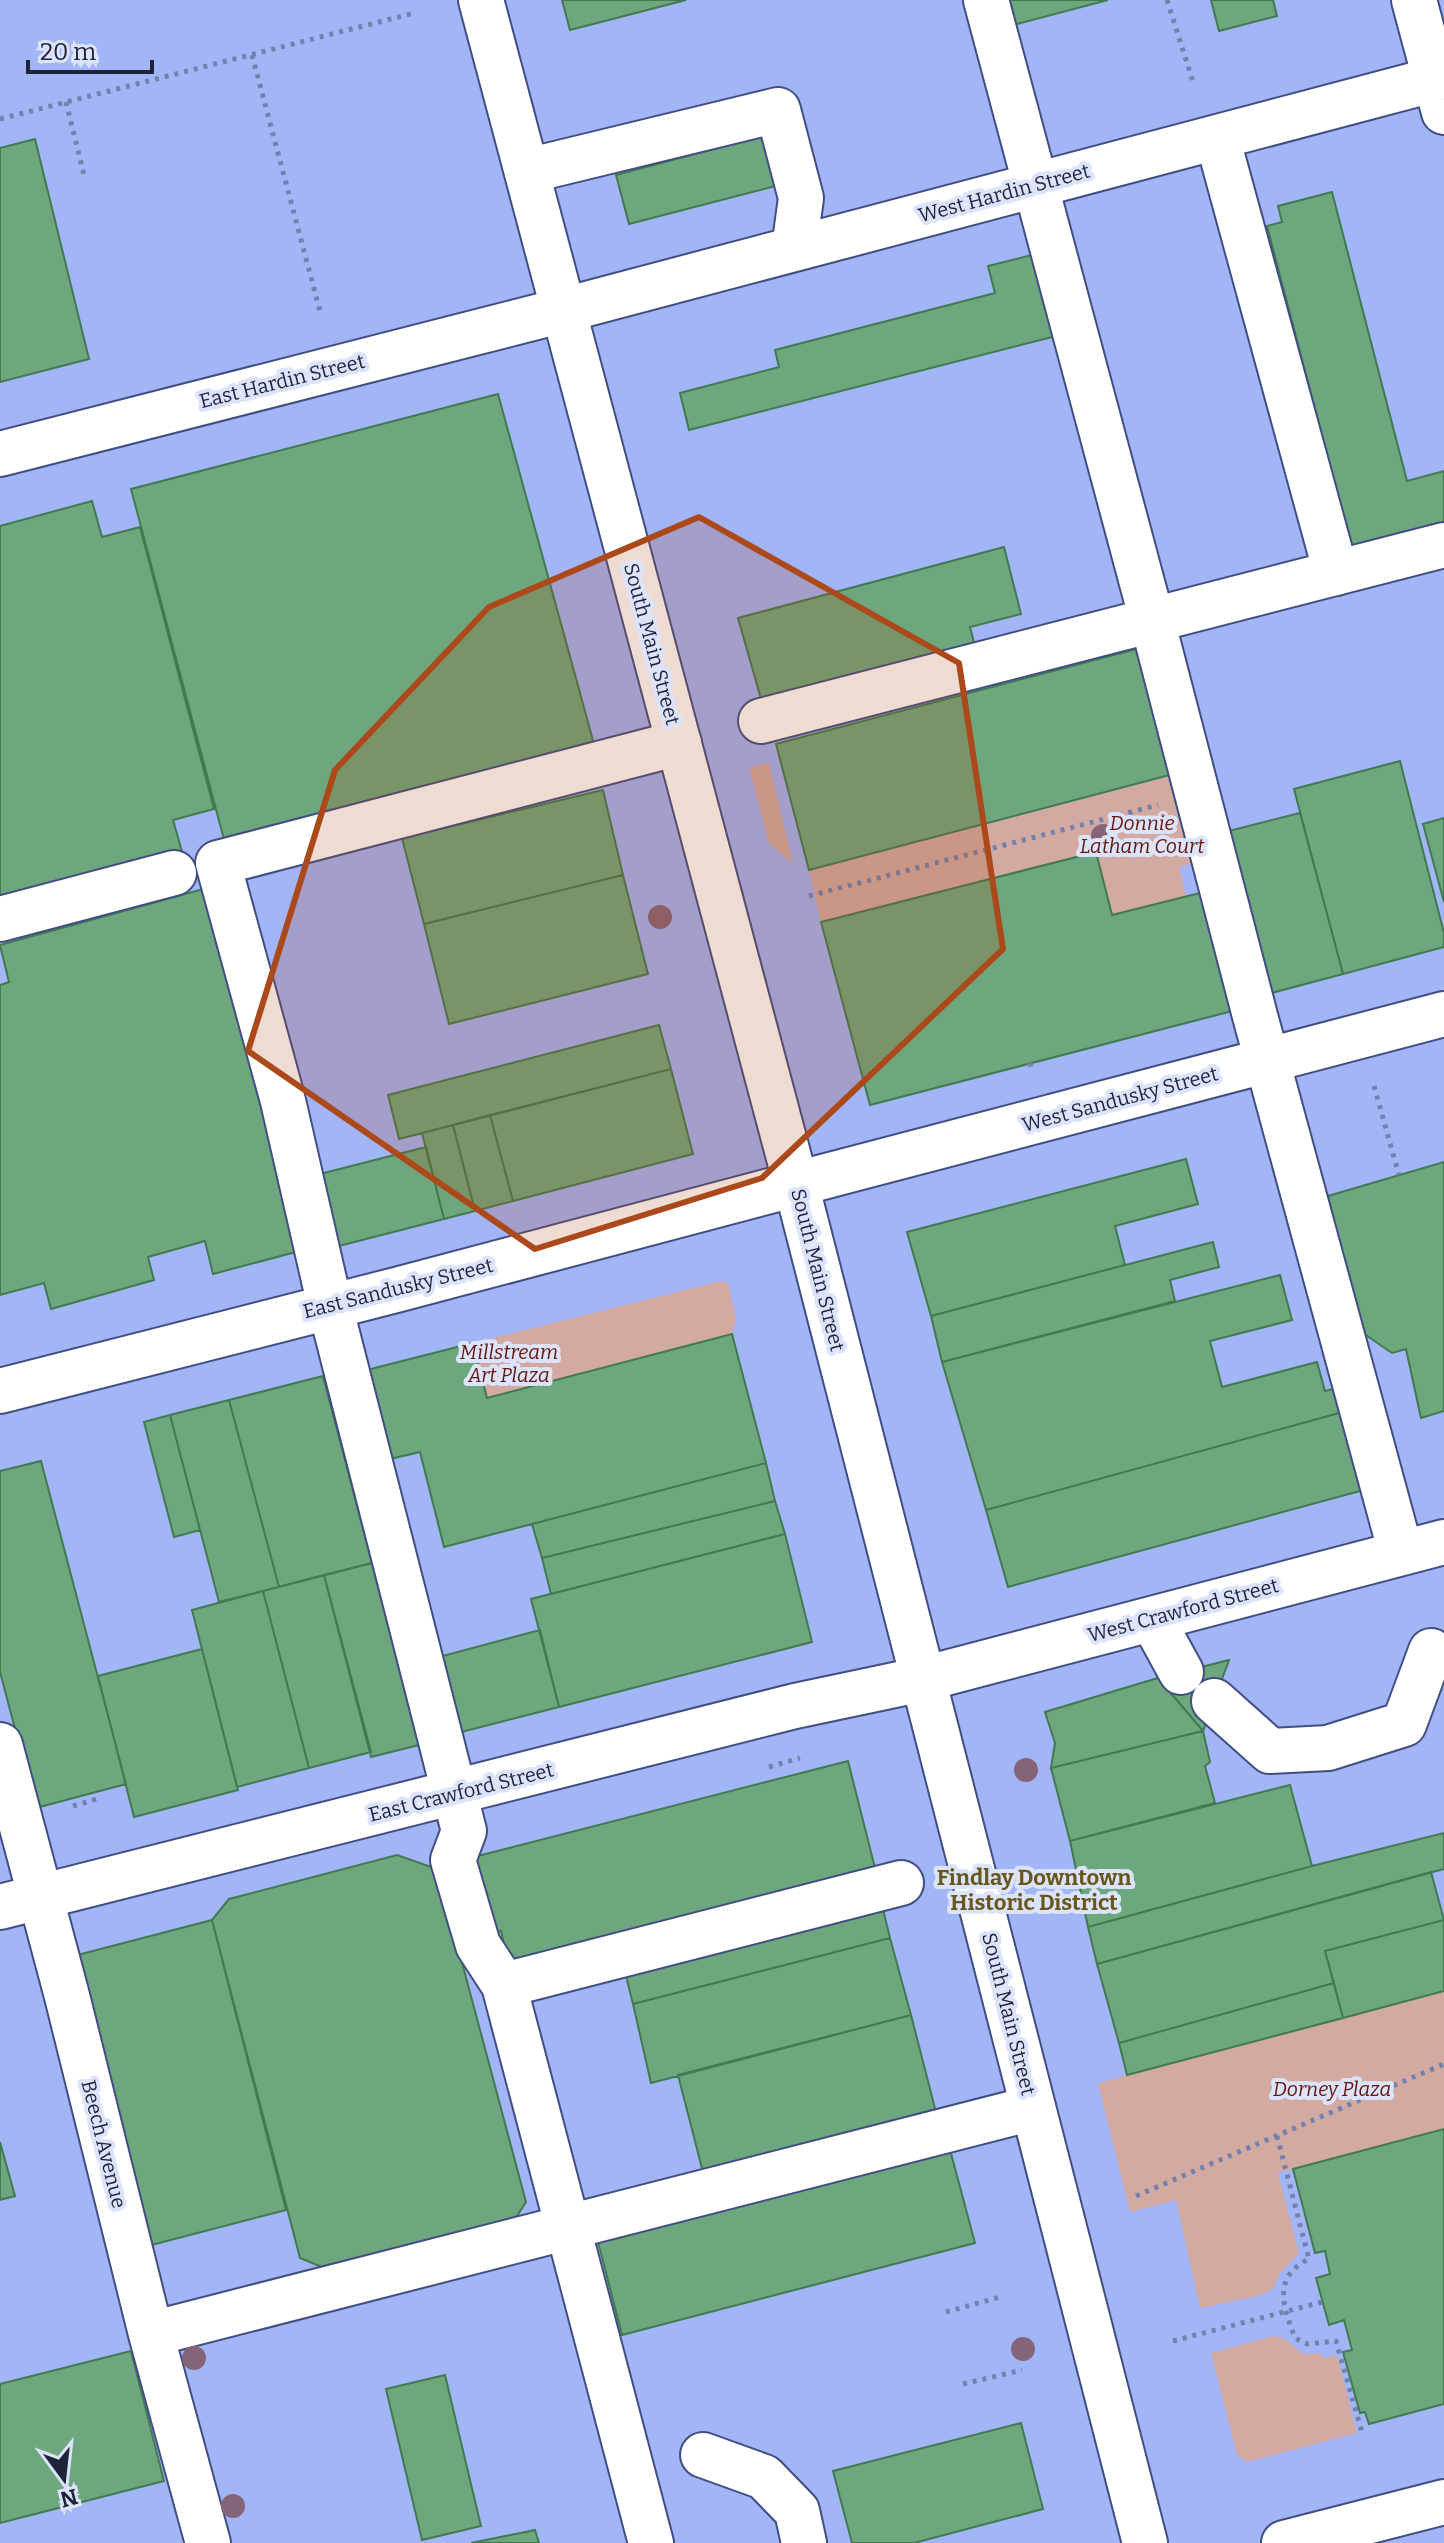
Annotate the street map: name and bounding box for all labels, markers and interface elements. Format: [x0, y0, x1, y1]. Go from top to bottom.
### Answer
scale bar [28, 24, 152, 74]
text: 20 m [40, 38, 96, 66]
street label: West Hardin Street [916, 159, 1092, 227]
street label: East Hardin Street [197, 349, 367, 413]
street label: South Main Street [619, 560, 685, 728]
park label: Donnie Latham Court [1080, 811, 1205, 858]
street label: West Sandusky Street [1019, 1061, 1221, 1137]
street label: South Main Street [786, 1186, 850, 1354]
street label: East Sandusky Street [300, 1253, 496, 1323]
park label: Millstream Art Plaza [460, 1340, 558, 1387]
street label: West Crawford Street [1085, 1573, 1281, 1647]
street label: East Crawford Street [366, 1757, 556, 1827]
district label: Findlay Downtown Historic District [937, 1864, 1131, 1916]
street label: South Main Street [977, 1930, 1041, 2098]
street label: Beech Avenue [76, 2077, 132, 2211]
park label: Dorney Plaza [1273, 2077, 1391, 2101]
north arrow [24, 2439, 104, 2519]
text: N [57, 2483, 81, 2513]

